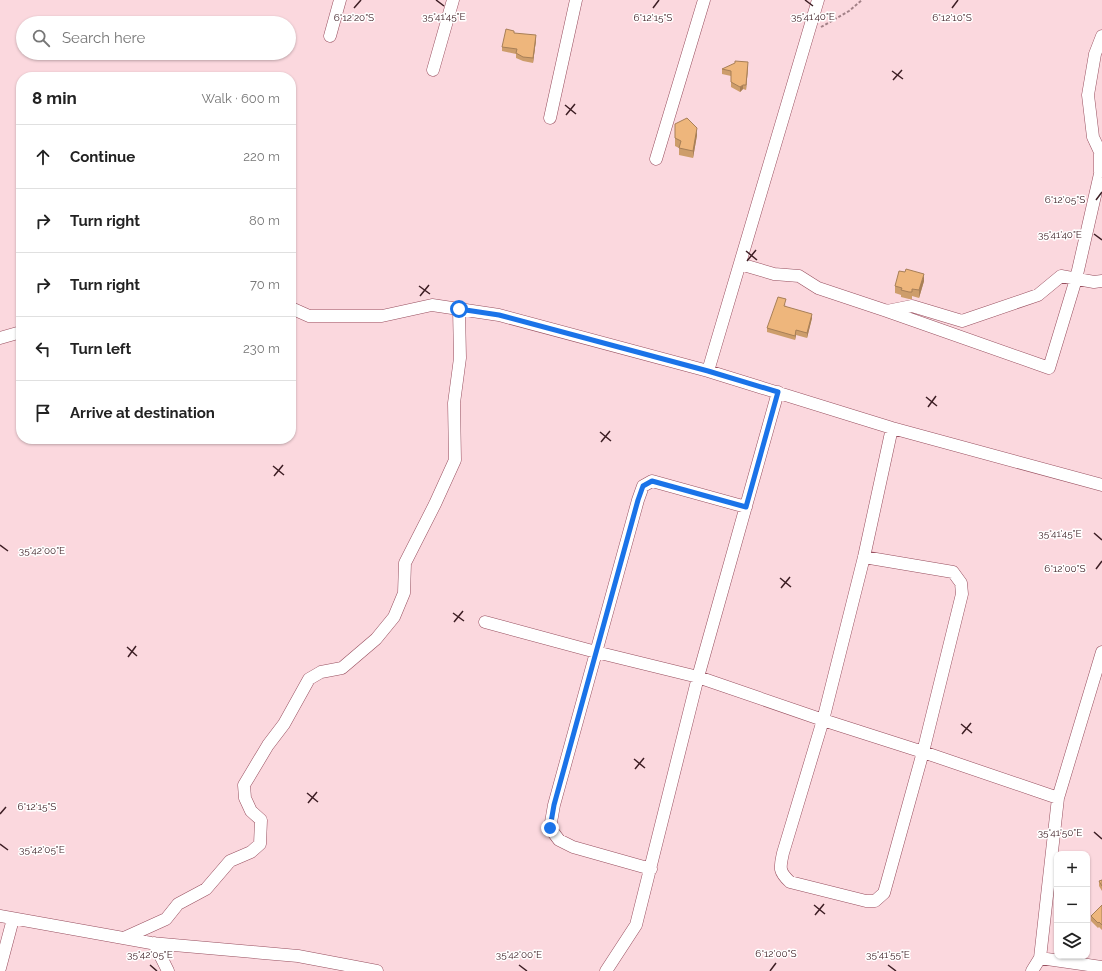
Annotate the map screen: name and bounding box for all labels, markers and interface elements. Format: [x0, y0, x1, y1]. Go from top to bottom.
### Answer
text: 35°41'45"E [422, 11, 466, 22]
text: 35°41'40"E [791, 11, 835, 22]
text: 6°12'20"S [334, 12, 374, 23]
text: 6°12'15"S [634, 12, 672, 23]
text: 6°12'10"S [932, 12, 972, 23]
search box [16, 16, 296, 60]
icon: search [30, 27, 52, 49]
text: Search here [62, 29, 145, 47]
text: 8 min [32, 88, 77, 108]
text: Walk · 600 m [201, 91, 280, 106]
icon: ahead [32, 146, 54, 168]
text: Continue [70, 148, 135, 166]
text: 220 m [243, 149, 280, 164]
text: 6°12'05"S [1045, 194, 1085, 205]
icon: right [32, 210, 54, 232]
text: Turn right [70, 212, 140, 230]
text: 80 m [249, 213, 280, 228]
text: 35°41'40"E [1038, 229, 1082, 240]
icon: right [32, 274, 54, 296]
text: Turn right [70, 276, 140, 294]
text: 70 m [250, 277, 280, 292]
route start [450, 300, 468, 318]
icon: left [32, 338, 54, 360]
text: Turn left [70, 340, 131, 358]
text: 230 m [243, 341, 280, 356]
icon: arrive [32, 402, 54, 424]
text: Arrive at destination [70, 404, 215, 422]
text: 35°41'45"E [1038, 528, 1082, 539]
text: 35°42'00"E [19, 545, 65, 556]
text: 6°12'00"S [1044, 563, 1086, 574]
text: 6°12'15"S [18, 801, 56, 812]
route end [541, 819, 559, 837]
text: 35°41'50"E [1038, 827, 1082, 838]
text: 35°42'05"E [19, 844, 65, 855]
map controls [1054, 851, 1090, 959]
button: + [1054, 851, 1090, 887]
button: − [1054, 887, 1090, 923]
button: layers [1054, 923, 1090, 959]
text: 6°12'00"S [755, 948, 797, 959]
text: 35°42'05"E [127, 949, 173, 960]
text: 35°42'00"E [496, 949, 542, 960]
text: 35°41'55"E [866, 949, 910, 960]

